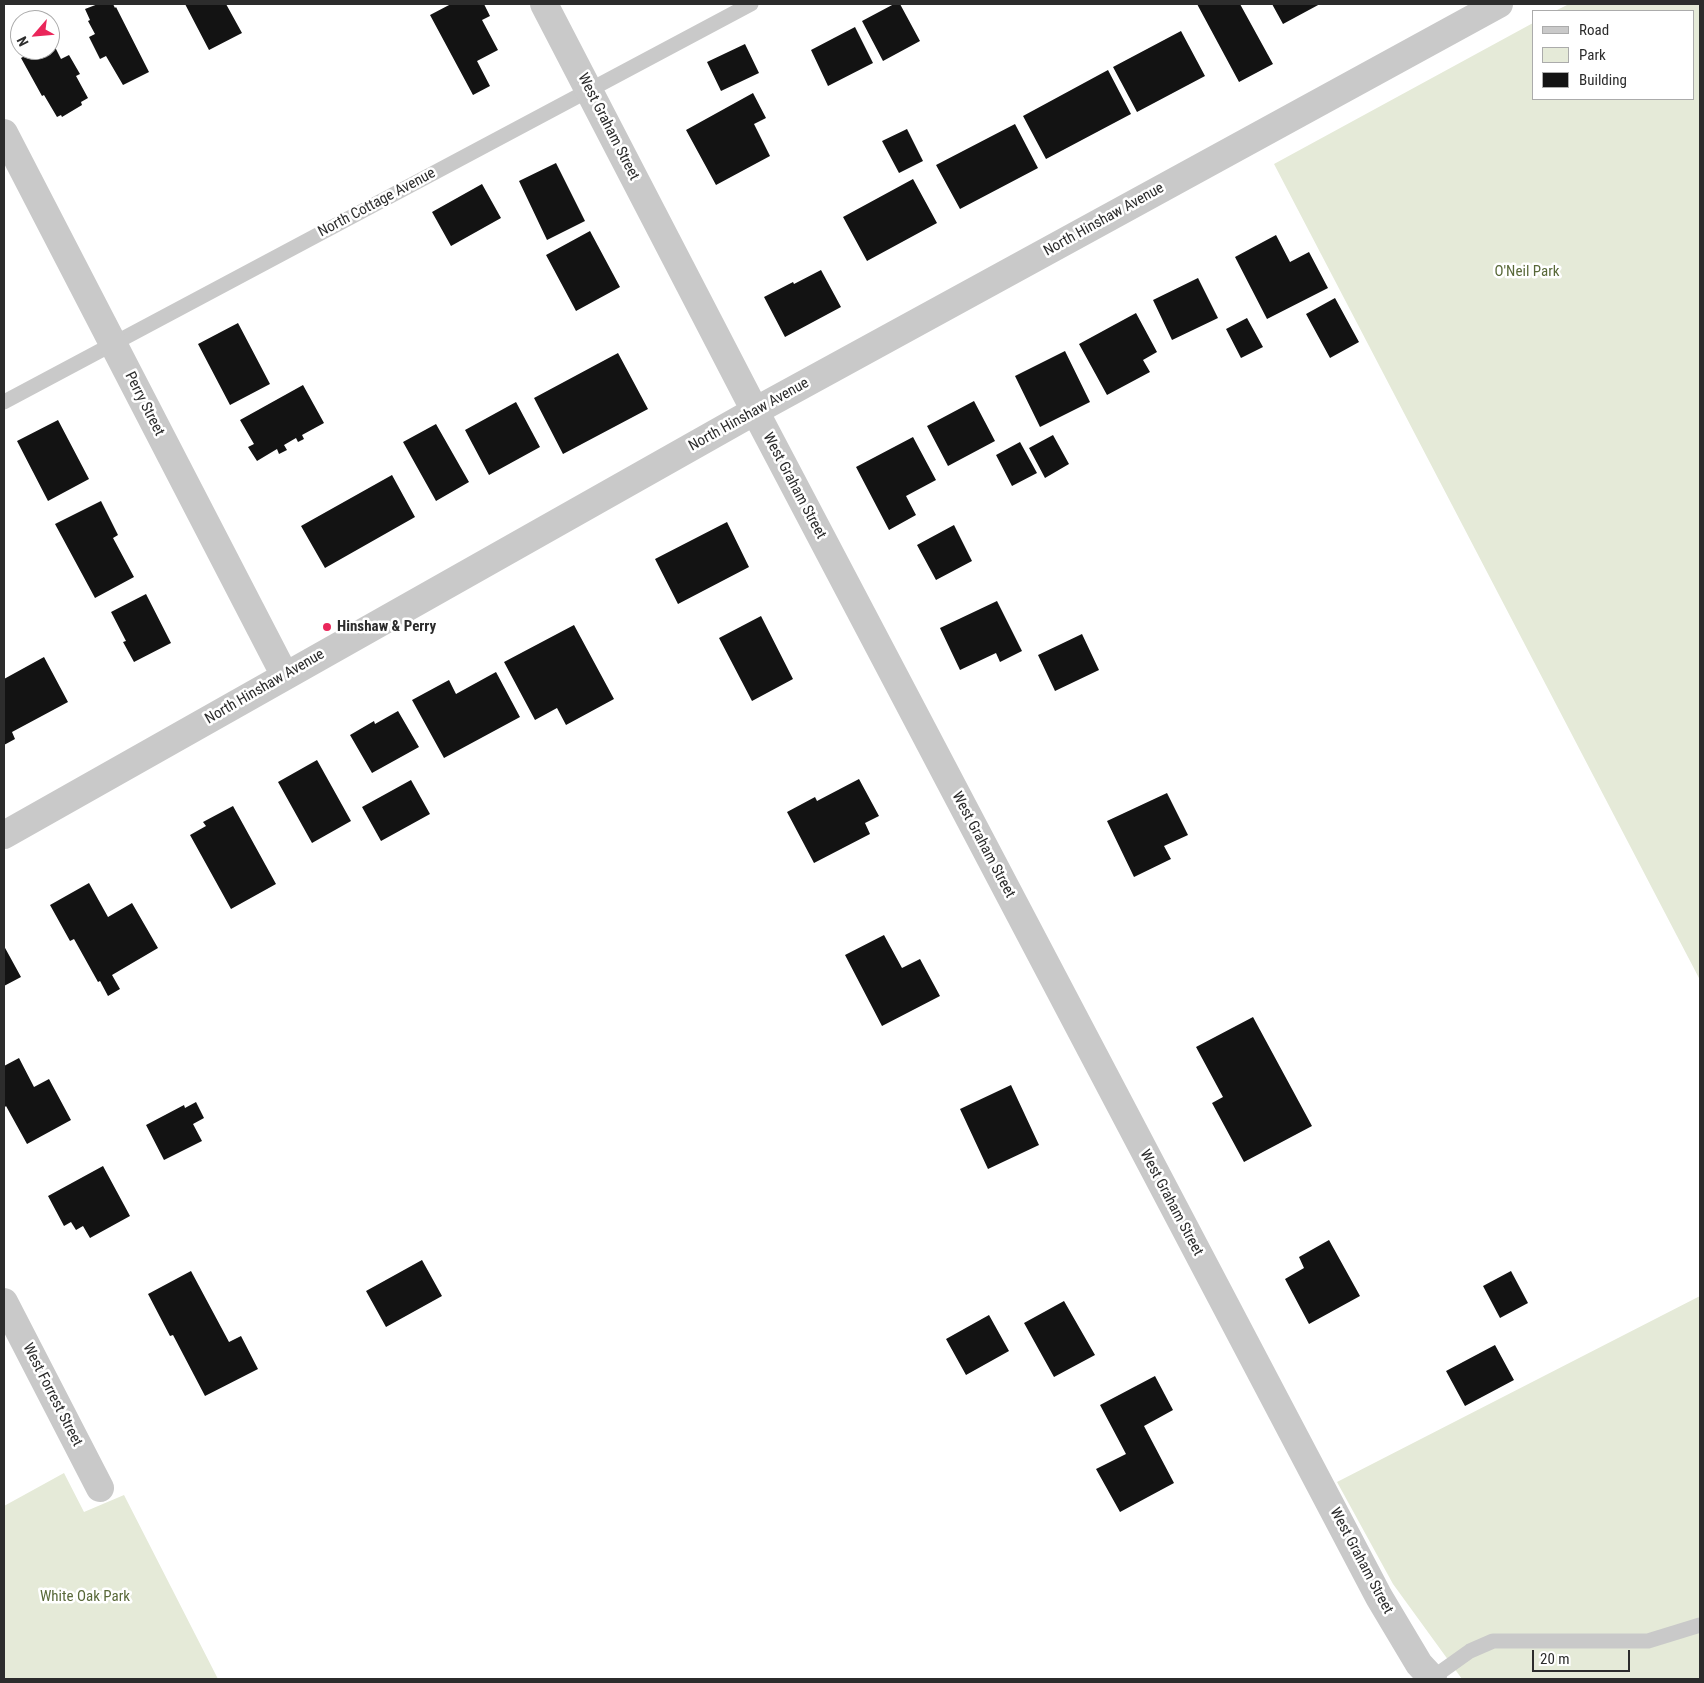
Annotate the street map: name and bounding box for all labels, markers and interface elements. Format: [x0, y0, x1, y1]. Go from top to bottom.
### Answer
north arrow [10, 10, 60, 60]
legend [1532, 10, 1694, 100]
text: Road [1579, 21, 1609, 39]
text: N [13, 34, 32, 49]
text: Park [1579, 46, 1606, 64]
street label: West Graham Street [573, 71, 643, 183]
text: Building [1579, 71, 1627, 89]
street label: North Cottage Avenue [315, 165, 439, 241]
street label: North Hinshaw Avenue [1041, 180, 1167, 260]
park label: O'Neil Park [1494, 263, 1560, 281]
street label: Perry Street [120, 369, 168, 439]
street label: North Hinshaw Avenue [686, 375, 812, 455]
street label: West Graham Street [758, 430, 830, 542]
place label: Hinshaw & Perry [337, 618, 436, 636]
marker: Hinshaw & Perry [321, 621, 333, 633]
street label: North Hinshaw Avenue [202, 646, 328, 728]
street label: West Graham Street [947, 789, 1019, 901]
street label: West Graham Street [1135, 1147, 1207, 1259]
street label: West Forrest Street [18, 1340, 86, 1450]
street label: West Graham Street [1325, 1505, 1397, 1617]
park label: White Oak Park [40, 1588, 130, 1606]
scale bar [1534, 1640, 1632, 1672]
text: 20 m [1540, 1650, 1570, 1668]

